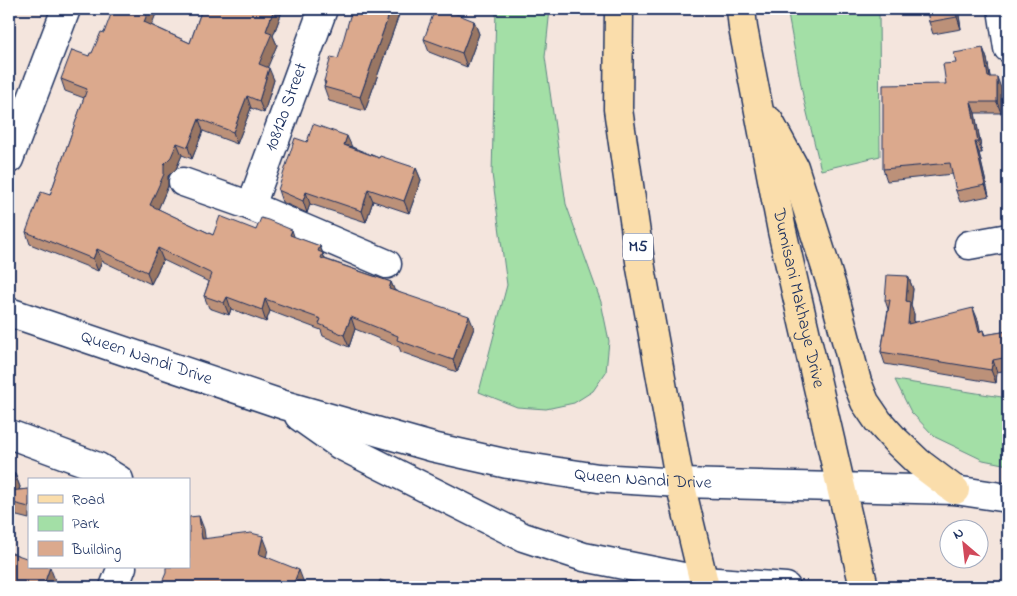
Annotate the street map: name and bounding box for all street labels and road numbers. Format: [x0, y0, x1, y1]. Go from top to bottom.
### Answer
street label: 108120 Street [259, 59, 315, 155]
street label: Dumisani Makhaye Drive [765, 205, 831, 392]
road number: M5 [623, 233, 653, 260]
street label: Queen Nandi Drive [77, 324, 217, 393]
street label: Queen Nandi Drive [572, 461, 713, 497]

